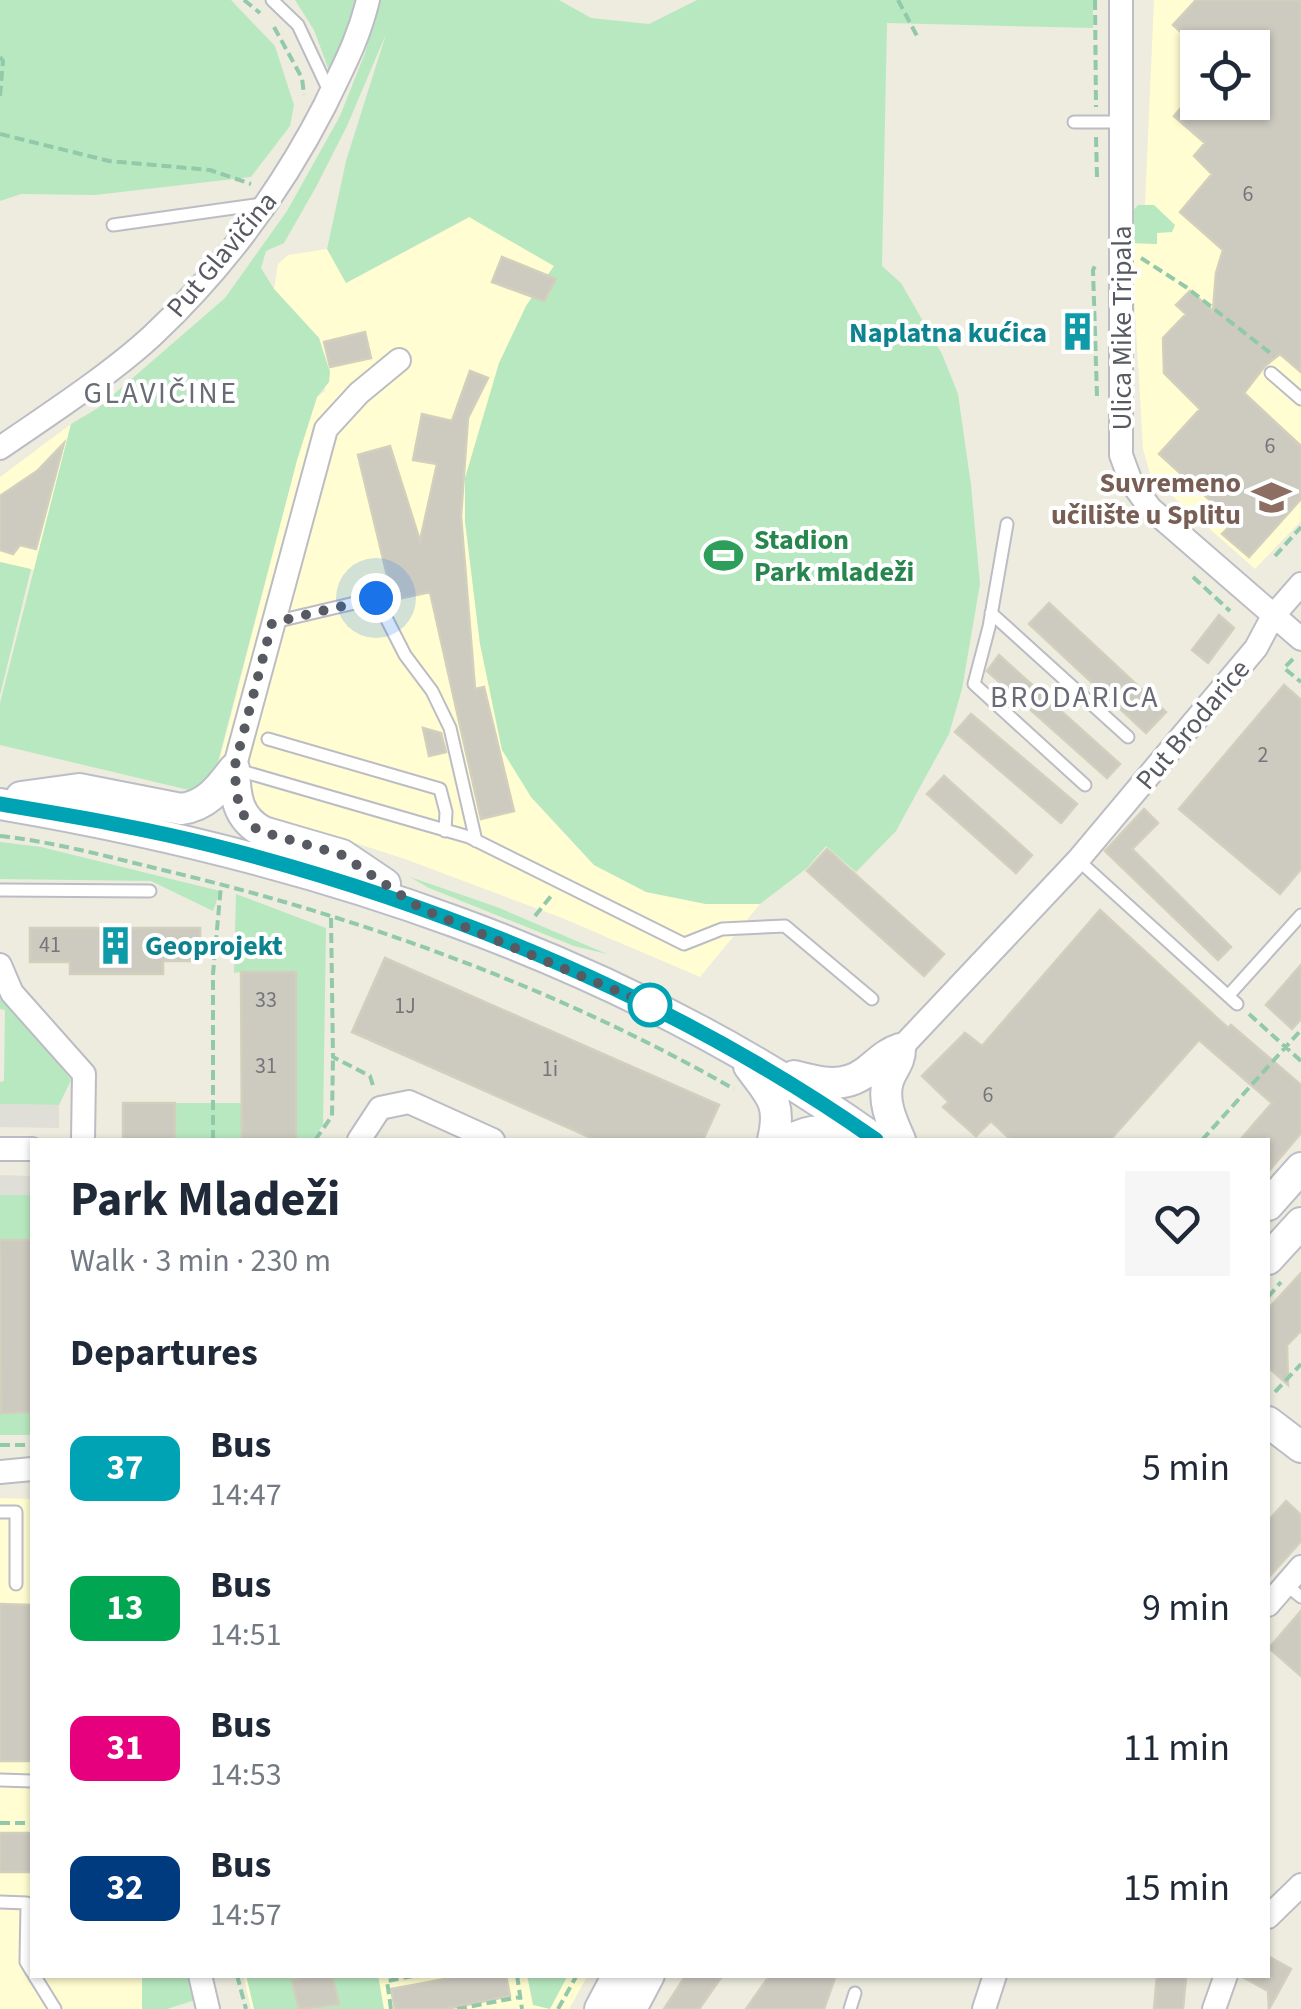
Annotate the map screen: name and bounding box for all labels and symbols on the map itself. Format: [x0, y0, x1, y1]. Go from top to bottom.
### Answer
house number: 6 [1243, 178, 1254, 210]
street label: Put Glavičina [157, 183, 286, 326]
street label: Ulica Mike Tripala [1102, 225, 1142, 431]
building icon: Naplatna kućica [1056, 311, 1098, 353]
place label: Naplatna kućica [849, 313, 1047, 353]
district label: GLAVIČINE [83, 372, 239, 415]
house number: 6 [1265, 430, 1276, 462]
place label: Suvremeno učilište u Splitu [1051, 463, 1241, 535]
school or university icon: Suvremeno učilište u Splitu [1250, 477, 1292, 519]
place label: Stadion Park mladeži [754, 520, 914, 592]
sports icon: Stadion Park mladeži [703, 534, 745, 576]
your location [351, 573, 401, 623]
street label: Put Brodarice [1126, 651, 1259, 799]
district label: BRODARICA [990, 676, 1160, 719]
house number: 2 [1258, 739, 1268, 771]
building icon: Geoprojekt [94, 924, 136, 966]
place label: Geoprojekt [145, 926, 283, 966]
house number: 41 [39, 929, 61, 961]
house number: 33 [255, 984, 277, 1016]
unlabelled marker [629, 984, 671, 1026]
house number: 1J [394, 990, 416, 1022]
house number: 31 [255, 1050, 277, 1082]
house number: 1i [542, 1053, 558, 1085]
house number: 6 [983, 1079, 994, 1111]

